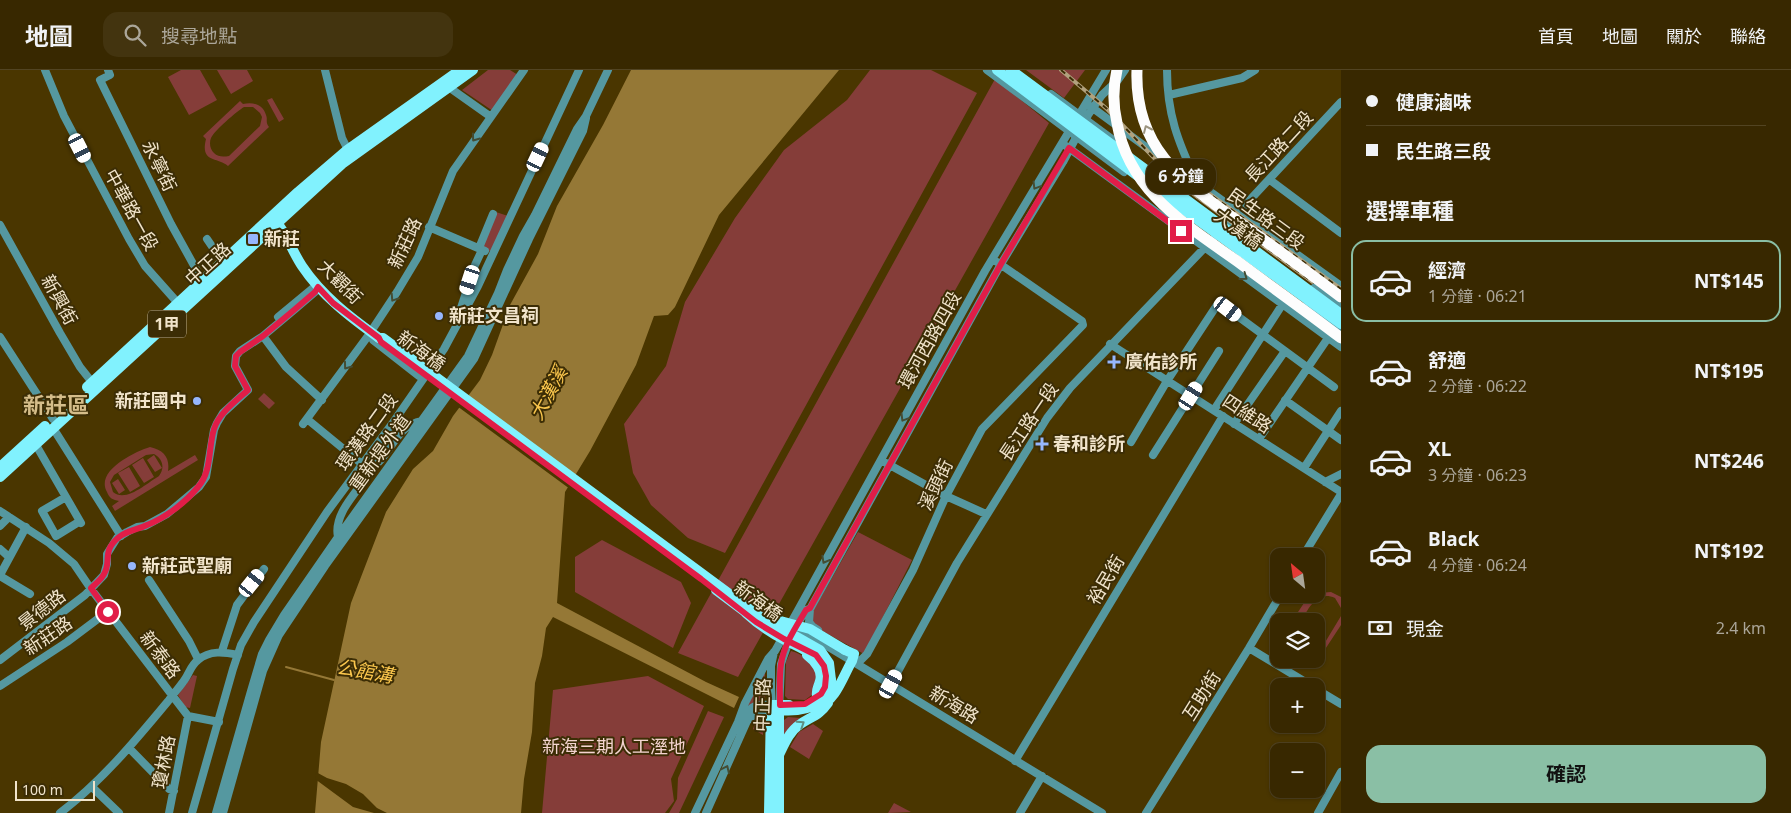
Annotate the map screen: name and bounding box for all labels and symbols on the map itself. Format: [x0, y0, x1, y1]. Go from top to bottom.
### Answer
street label: 長江路二段 [1239, 105, 1318, 187]
one-way arrow [1143, 125, 1154, 134]
car [66, 131, 93, 165]
one-way arrow [473, 132, 481, 141]
street label: 永寧街 [137, 136, 183, 195]
car [524, 140, 551, 174]
callout: 6 分鐘 [1146, 159, 1216, 194]
street label: 中華路一段 [100, 164, 164, 255]
one-way arrow [1033, 180, 1043, 189]
street label: 民生路三段 [1223, 182, 1310, 254]
street label: 大漢橋 [1210, 203, 1267, 254]
street label: 新莊路 [382, 213, 426, 272]
route end [1170, 220, 1192, 242]
place label: 新莊 [264, 226, 300, 250]
marker: 新莊 [246, 232, 260, 246]
street label: 中正路 [179, 236, 235, 290]
street label: 大觀街 [313, 254, 368, 309]
car [458, 263, 481, 297]
street label: 新興街 [36, 270, 83, 329]
one-way arrow [1238, 271, 1248, 280]
street label: 環河西路四段 [892, 286, 966, 393]
one-way arrow [391, 292, 400, 301]
car [1211, 294, 1244, 324]
place label: 新莊文昌祠 [449, 303, 539, 327]
road number: 1甲 [148, 310, 186, 338]
marker: 新莊文昌祠 [433, 310, 445, 322]
street label: 新海橋 [393, 325, 450, 376]
place label: 廣佑診所 [1125, 349, 1197, 373]
marker: 廣佑診所 [1107, 355, 1121, 369]
water label: 大漢溪 [523, 359, 574, 424]
one-way arrow [344, 360, 352, 369]
street label: 長江路一段 [993, 377, 1063, 465]
car [1176, 379, 1205, 413]
place label: 新莊國中 [115, 388, 187, 412]
street label: 環漢路二段 [330, 388, 402, 475]
street label: 四維路 [1218, 388, 1277, 438]
district label: 新莊區 [23, 389, 89, 419]
marker: 新莊國中 [191, 395, 203, 407]
street label: 重新堤外道 [343, 409, 415, 496]
one-way arrow [900, 412, 910, 421]
place label: 春和診所 [1053, 431, 1125, 455]
marker: 春和診所 [1035, 437, 1049, 451]
street label: 溪頭街 [912, 455, 958, 514]
north arrow [1270, 548, 1325, 602]
street label: 裕民街 [1081, 550, 1129, 609]
place label: 新莊武聖廟 [142, 553, 232, 577]
one-way arrow [821, 554, 831, 563]
marker: 新莊武聖廟 [126, 560, 138, 572]
car [236, 567, 267, 599]
street label: 新海橋 [730, 575, 787, 626]
street label: 景德路 [13, 583, 70, 635]
route start [97, 601, 119, 623]
street label: 新莊路 [18, 610, 77, 660]
street label: 新泰路 [135, 626, 187, 683]
water label: 公館溝 [335, 653, 398, 689]
street label: 互助街 [1177, 666, 1226, 725]
car [877, 667, 904, 701]
street label: 中正路 [749, 678, 775, 732]
street label: 新海路 [925, 680, 984, 728]
one-way arrow [796, 721, 805, 731]
street label: 瓊林路 [146, 733, 180, 791]
park label: 新海三期人工溼地 [542, 734, 686, 758]
one-way arrow [719, 765, 729, 774]
scale bar [15, 778, 95, 801]

